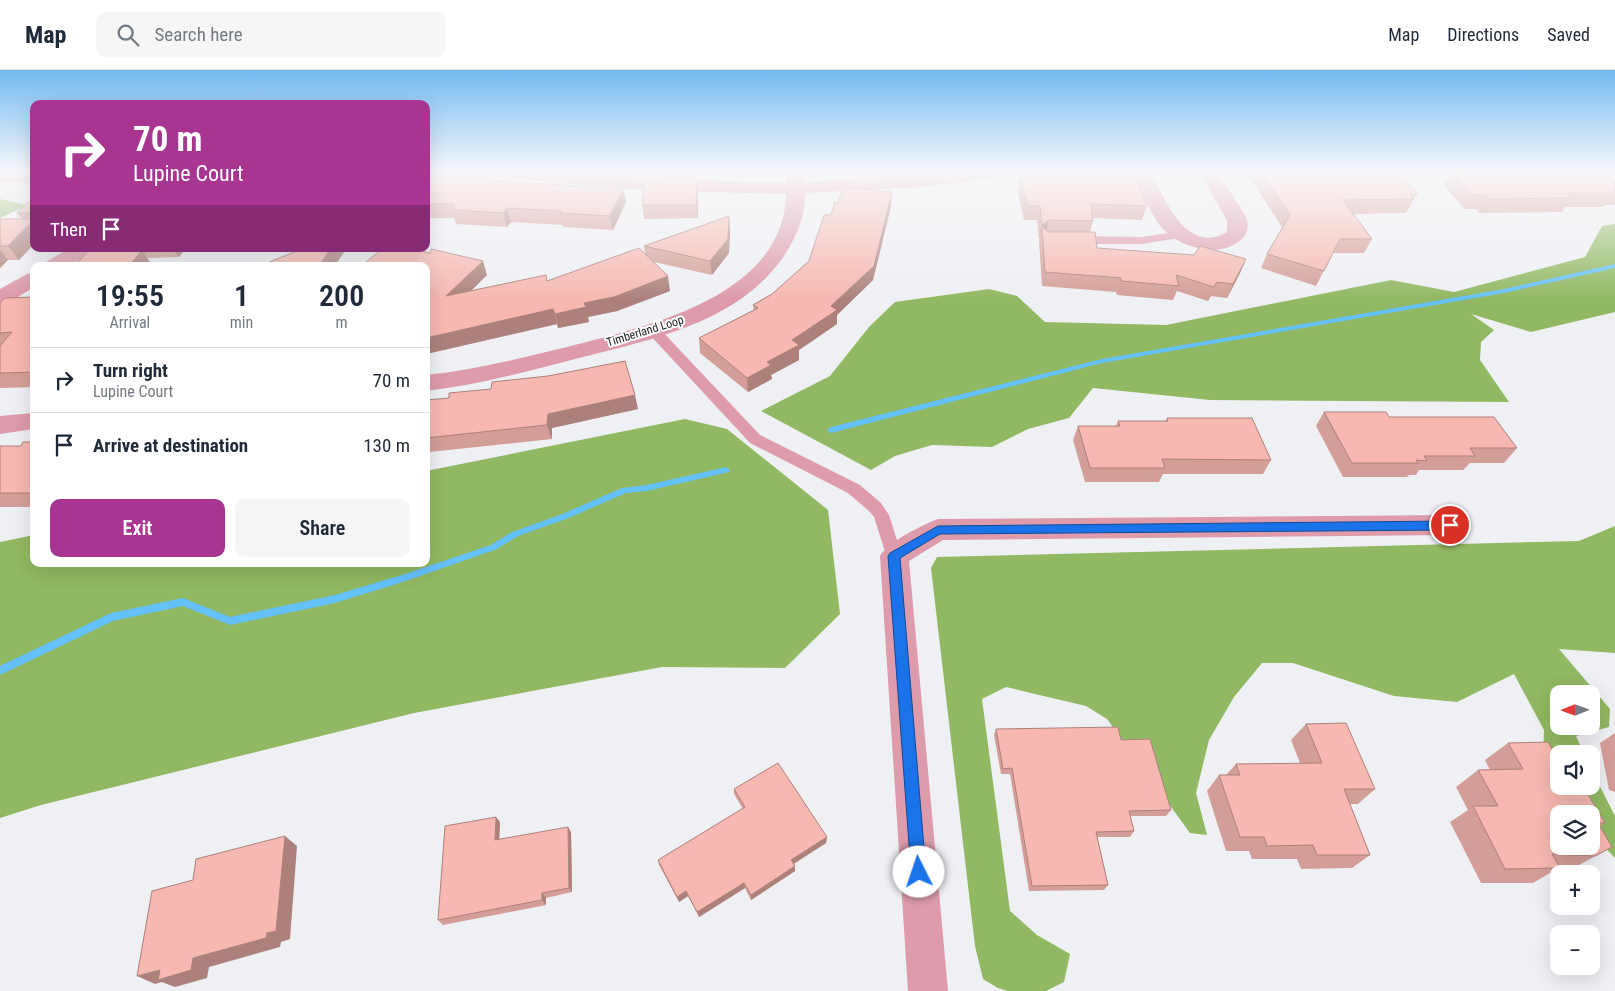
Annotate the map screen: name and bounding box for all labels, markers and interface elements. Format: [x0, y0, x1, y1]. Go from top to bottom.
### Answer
search box [96, 12, 446, 57]
text: Map [25, 21, 66, 49]
icon: search [114, 21, 142, 49]
text: Search here [154, 23, 243, 46]
text: Map [1388, 24, 1419, 45]
text: Directions [1447, 24, 1519, 45]
text: Saved [1547, 24, 1590, 45]
text: 70 m [133, 119, 202, 160]
icon: right [50, 120, 115, 185]
text: Lupine Court [133, 161, 243, 186]
icon: arrive [97, 215, 125, 243]
text: Then [50, 218, 87, 241]
text: 19:55 [96, 278, 164, 313]
text: 1 [234, 278, 249, 313]
text: 200 [319, 278, 364, 313]
text: Arrival [110, 313, 150, 332]
text: min [230, 313, 253, 332]
text: m [336, 313, 348, 332]
street label: Timberland Loop [605, 313, 685, 349]
text: Turn right [93, 359, 168, 382]
icon: right [50, 366, 78, 394]
text: 70 m [373, 369, 410, 392]
text: Lupine Court [93, 382, 173, 401]
icon: arrive [50, 431, 78, 459]
text: Arrive at destination [93, 434, 248, 457]
text: 130 m [363, 434, 410, 457]
button: Exit [50, 499, 225, 557]
button: Share [235, 499, 410, 557]
pin [1429, 504, 1471, 546]
icon: arrive [1436, 511, 1464, 539]
north arrow [1550, 685, 1600, 735]
map controls [1550, 685, 1600, 975]
button: sound [1550, 745, 1600, 795]
button: layers [1550, 805, 1600, 855]
position arrow [892, 845, 944, 897]
button: + [1550, 865, 1600, 915]
button: − [1550, 925, 1600, 975]

